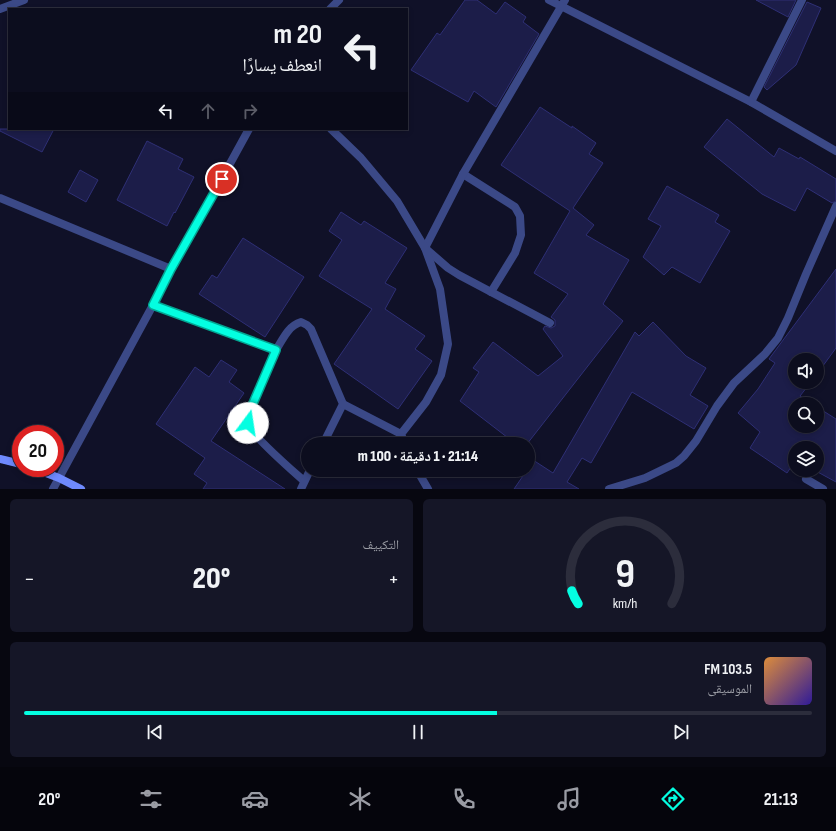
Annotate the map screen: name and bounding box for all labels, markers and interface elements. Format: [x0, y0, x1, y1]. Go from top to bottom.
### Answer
text: 20 m [273, 18, 322, 51]
icon: left [336, 24, 388, 76]
text: انعطف يسارًا [243, 55, 322, 76]
icon: left [155, 100, 177, 122]
icon: ahead [197, 100, 219, 122]
icon: right [239, 100, 261, 122]
pin [205, 162, 239, 196]
icon: arrive [211, 168, 233, 190]
map controls [788, 353, 824, 477]
button: sound [788, 353, 824, 389]
button: search [788, 397, 824, 433]
position arrow [227, 402, 269, 444]
speed limit sign: 20 [12, 425, 64, 477]
button: layers [788, 441, 824, 477]
text: 21:14 · 1 دقيقة · 100 m [358, 447, 478, 466]
text: التكييف [363, 537, 399, 553]
text: 9 [615, 549, 634, 598]
text: 20° [193, 561, 230, 597]
text: − [24, 566, 35, 593]
text: + [388, 566, 399, 593]
text: km/h [612, 594, 637, 611]
text: 103.5 FM [704, 660, 752, 679]
text: الموسيقى [708, 681, 752, 697]
icon: previous [144, 721, 166, 743]
icon: pause [407, 721, 429, 743]
icon: next [670, 721, 692, 743]
icon: filters [137, 785, 165, 813]
icon: car [241, 785, 269, 813]
icon: climate [346, 785, 374, 813]
icon: phone [450, 785, 478, 813]
icon: music [555, 785, 583, 813]
icon: directions [659, 785, 687, 813]
text: 20° [38, 789, 60, 810]
text: 21:13 [764, 789, 798, 810]

